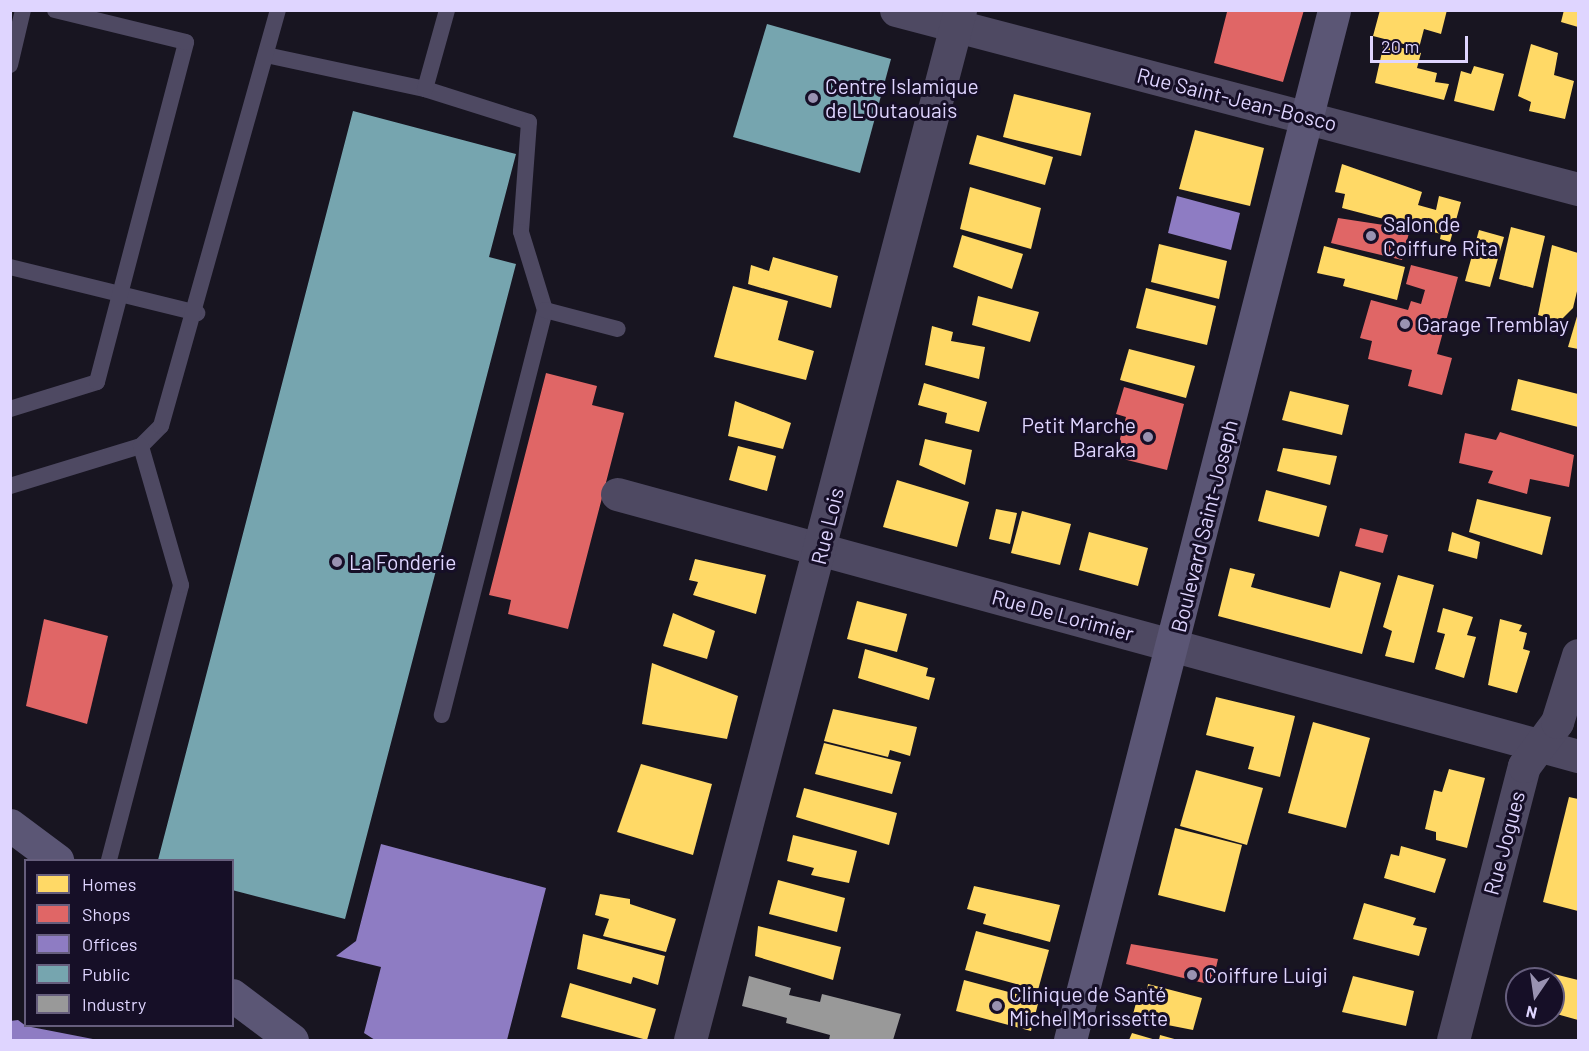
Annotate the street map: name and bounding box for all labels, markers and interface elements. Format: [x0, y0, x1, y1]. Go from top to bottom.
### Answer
scale bar [1373, 24, 1470, 62]
text: 20 m [1381, 35, 1419, 57]
street label: Rue Saint-Jean-Bosco [1134, 62, 1340, 136]
place label: Centre Islamique de L'Outaouais [825, 73, 979, 123]
marker: Centre Islamique de L'Outaouais [806, 91, 820, 105]
place label: Salon de Coiffure Rita [1383, 211, 1498, 261]
marker: Salon de Coiffure Rita [1364, 229, 1378, 243]
place label: Garage Tremblay [1417, 311, 1569, 337]
marker: Garage Tremblay [1398, 317, 1412, 331]
place label: Petit Marche Baraka [1021, 412, 1136, 462]
street label: Boulevard Saint-Joseph [1165, 417, 1243, 635]
marker: Petit Marche Baraka [1141, 430, 1155, 444]
street label: Rue Lois [805, 485, 849, 567]
place label: La Fonderie [349, 549, 456, 575]
marker: La Fonderie [330, 555, 344, 569]
street label: Rue De Lorimier [989, 584, 1137, 646]
street label: Rue Jogues [1478, 788, 1530, 898]
legend [24, 859, 234, 1027]
text: Homes [82, 873, 136, 895]
text: Shops [82, 903, 131, 925]
text: Offices [82, 933, 138, 955]
place label: Coiffure Luigi [1204, 962, 1328, 988]
text: Public [82, 963, 130, 985]
north arrow [1505, 967, 1565, 1027]
marker: Coiffure Luigi [1185, 968, 1199, 982]
place label: Clinique de Santé Michel Morissette [1009, 981, 1168, 1031]
text: Industry [82, 993, 146, 1015]
marker: Clinique de Santé Michel Morissette [990, 999, 1004, 1013]
text: N [1524, 1003, 1539, 1024]

